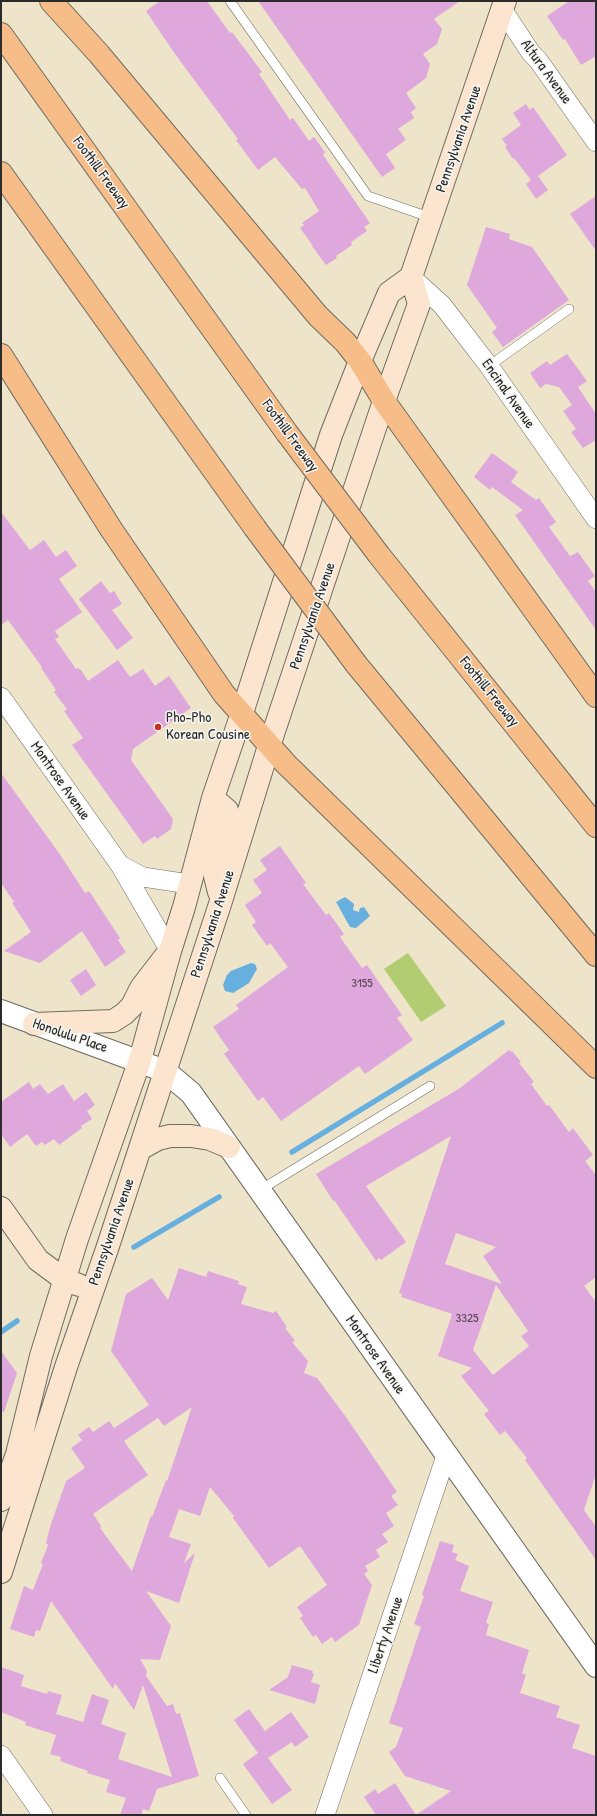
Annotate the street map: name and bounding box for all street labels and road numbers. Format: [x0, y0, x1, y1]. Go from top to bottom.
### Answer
street label: Altura Avenue [516, 36, 576, 108]
street label: Pennsylvania Avenue [432, 83, 486, 195]
street label: Foothill Freeway [69, 133, 133, 213]
street label: Encinal Avenue [477, 356, 539, 432]
street label: Foothill Freeway [258, 396, 322, 476]
street label: Pennsylvania Avenue [286, 560, 340, 672]
street label: Foothill Freeway [455, 653, 523, 731]
street label: Montrose Avenue [26, 738, 94, 824]
street label: Pennsylvania Avenue [187, 868, 239, 980]
street label: Honolulu Place [30, 1015, 110, 1057]
street label: Pennsylvania Avenue [85, 1176, 139, 1288]
street label: Montrose Avenue [341, 1312, 409, 1398]
street label: Liberty Avenue [364, 1594, 408, 1676]

